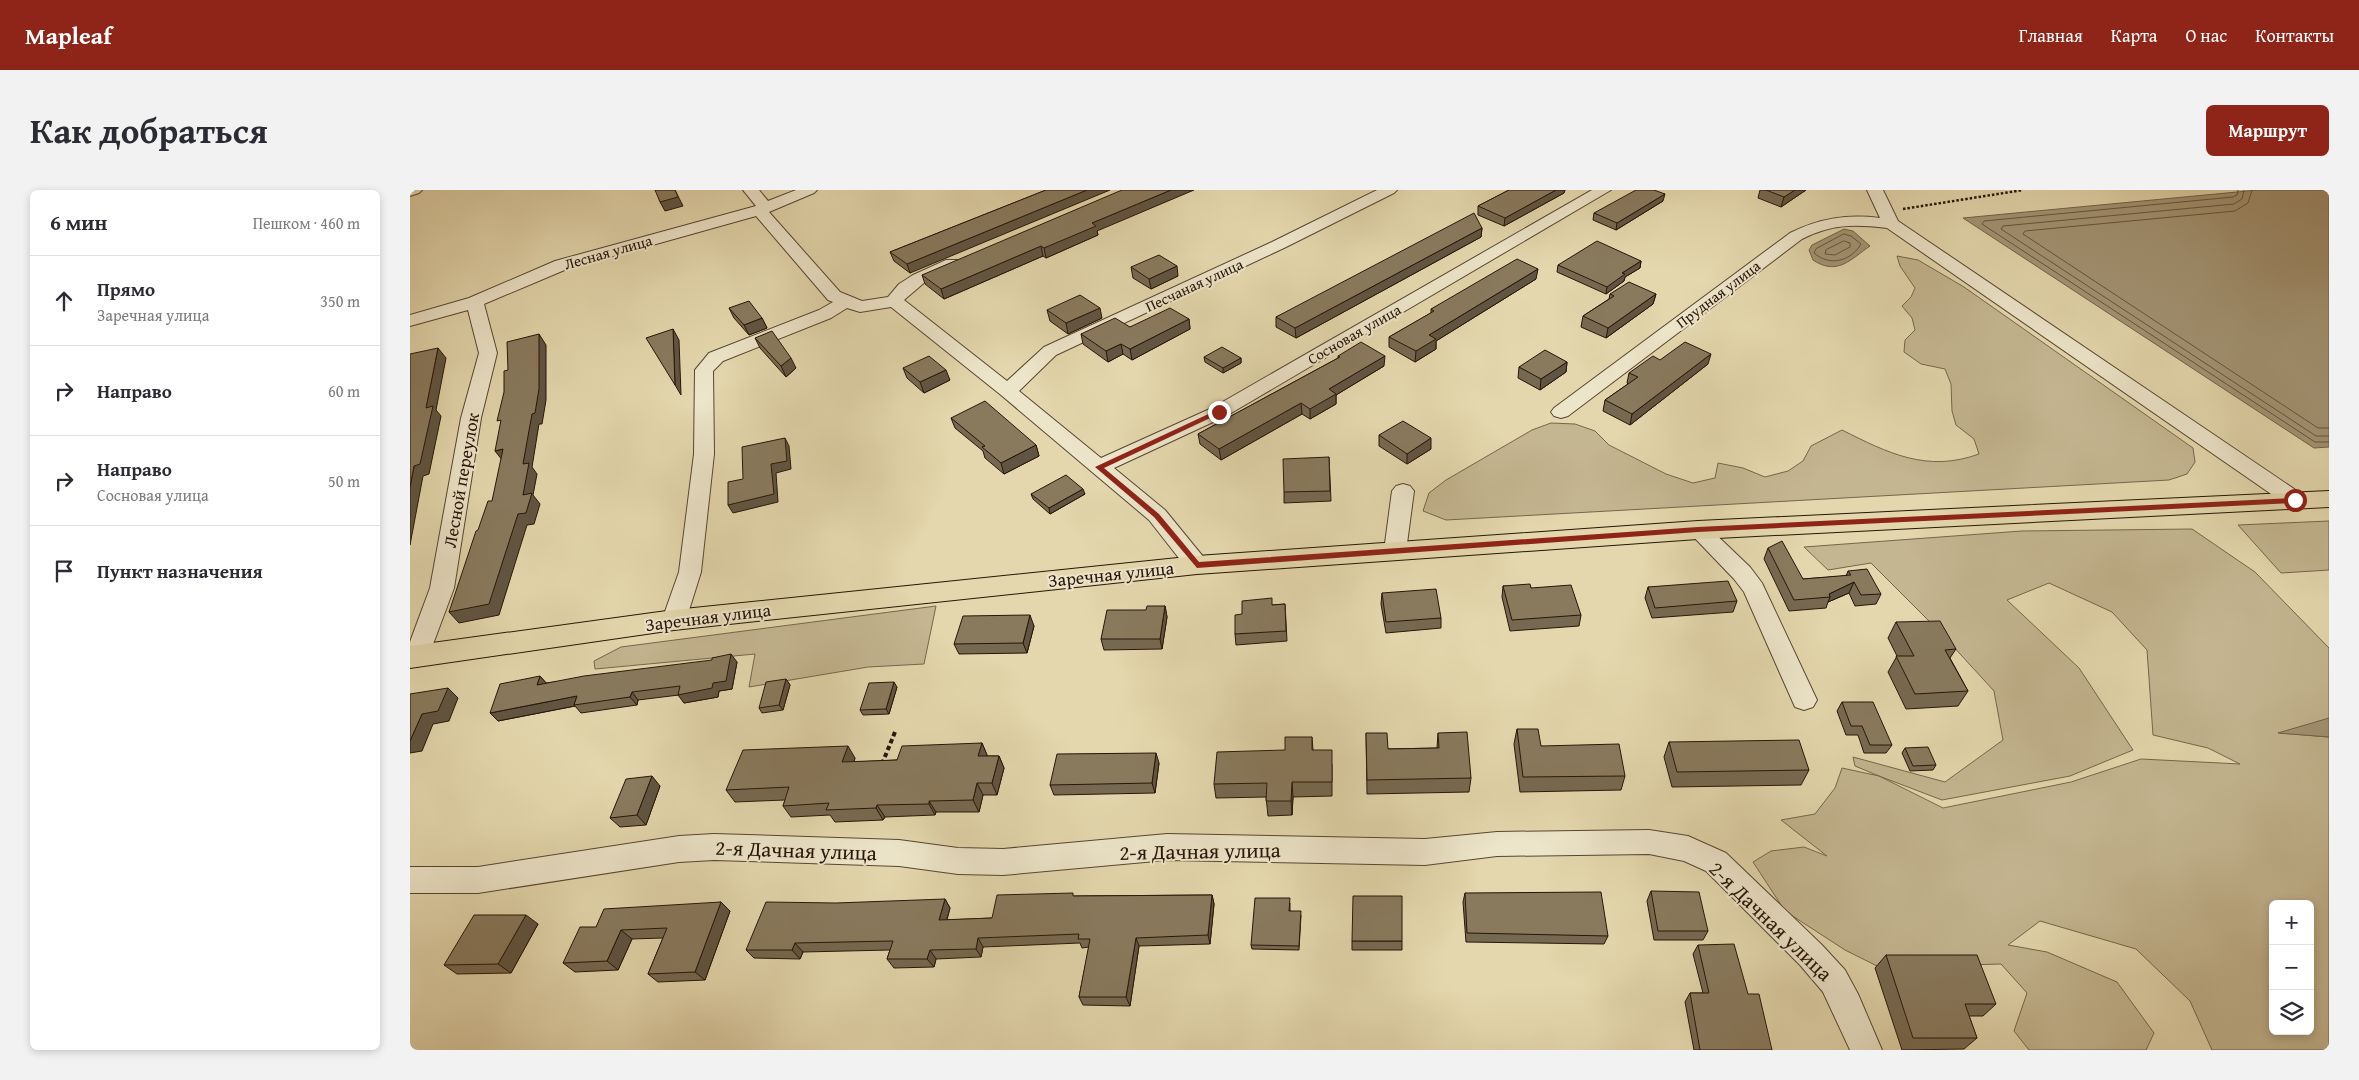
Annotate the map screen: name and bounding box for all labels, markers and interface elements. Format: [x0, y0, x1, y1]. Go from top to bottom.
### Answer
text: Mapleaf [25, 18, 112, 53]
text: Главная [2019, 22, 2083, 49]
text: Карта [2111, 22, 2157, 49]
text: О нас [2185, 22, 2227, 49]
text: Контакты [2255, 22, 2334, 49]
text: Как добраться [30, 105, 268, 156]
button: Маршрут [2206, 105, 2329, 156]
text: 6 мин [50, 207, 107, 238]
text: Пешком · 460 m [253, 211, 360, 235]
street label: Лесная улица [562, 229, 655, 275]
street label: Песчаная улица [1142, 253, 1247, 317]
street label: Прудная улица [1671, 255, 1765, 333]
text: Прямо [97, 275, 155, 303]
icon: ahead [50, 287, 78, 315]
text: 350 m [320, 289, 360, 313]
street label: Сосновая улица [1303, 298, 1405, 369]
text: Заречная улица [97, 303, 209, 327]
icon: right [50, 377, 78, 405]
text: Направо [97, 377, 172, 405]
text: 60 m [328, 379, 360, 403]
route end [1208, 401, 1231, 424]
street label: Лесной переулок [436, 410, 486, 550]
text: Направо [97, 455, 172, 483]
icon: right [50, 467, 78, 495]
text: 50 m [328, 469, 360, 493]
text: Сосновая улица [97, 483, 209, 507]
route start [2284, 489, 2307, 512]
street label: Заречная улица [1047, 554, 1176, 594]
icon: arrive [50, 557, 78, 585]
text: Пункт назначения [97, 557, 263, 585]
street label: Заречная улица [644, 596, 773, 638]
street label: 2-я Дачная улица [715, 832, 877, 868]
street label: 2-я Дачная улица [1119, 834, 1281, 868]
street label: 2-я Дачная улица [1702, 854, 1840, 988]
map controls [2269, 900, 2314, 1035]
button: + [2269, 900, 2314, 945]
button: − [2269, 945, 2314, 990]
button: layers [2269, 990, 2314, 1035]

